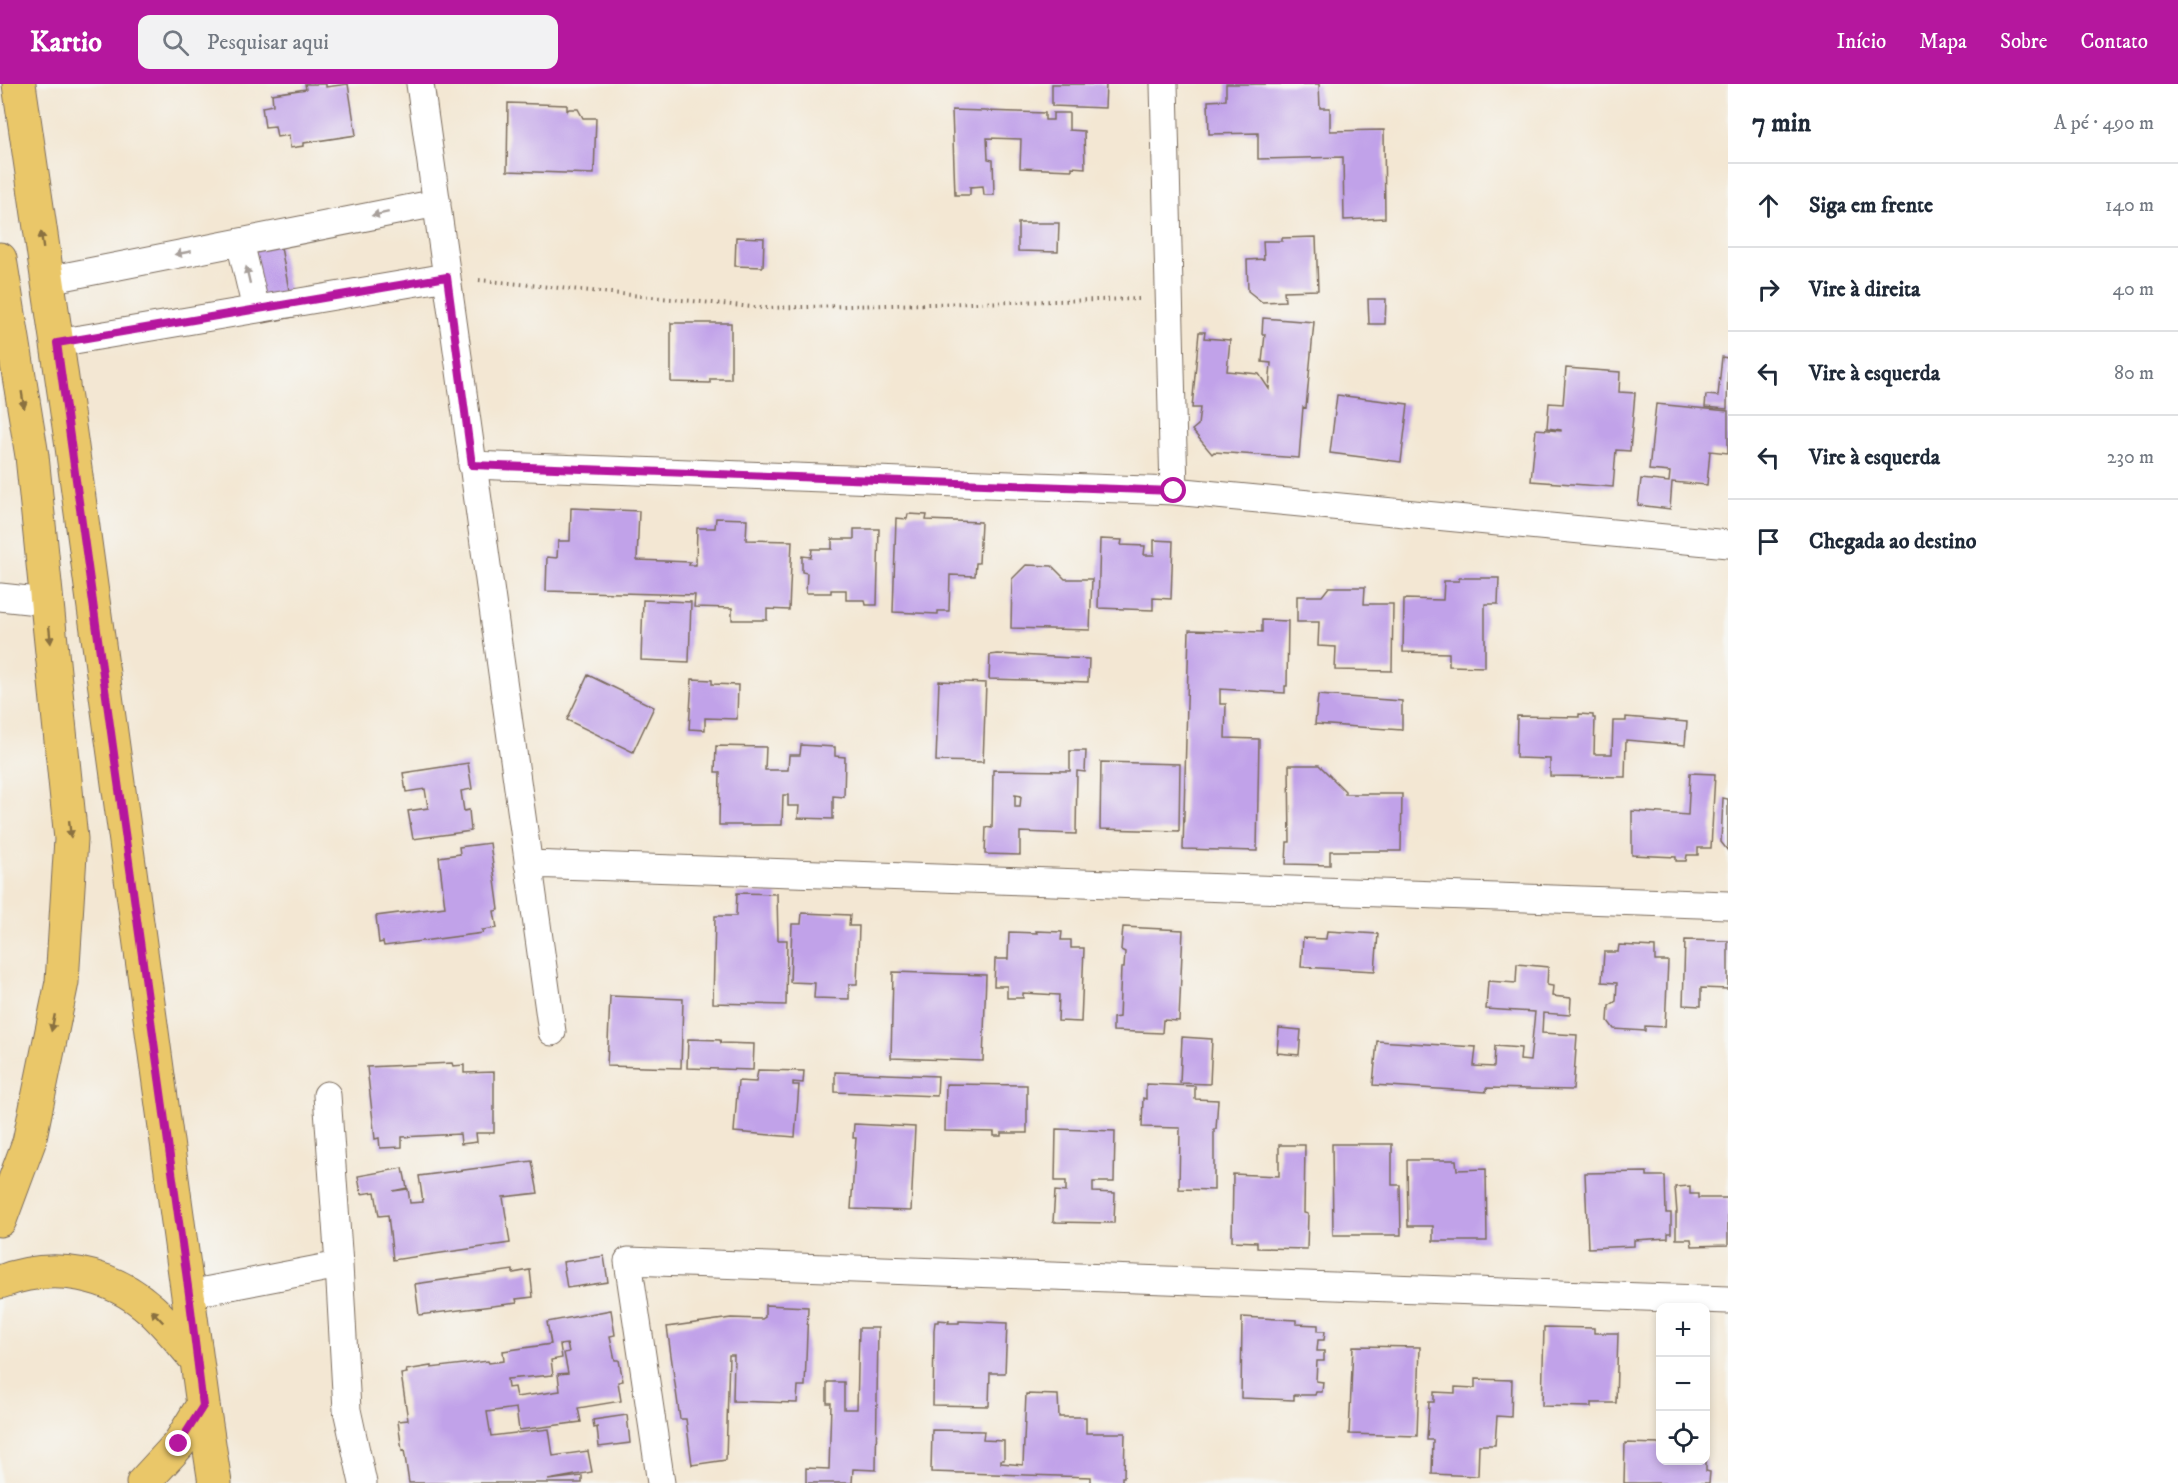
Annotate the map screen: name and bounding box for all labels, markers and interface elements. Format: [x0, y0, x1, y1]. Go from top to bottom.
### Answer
search box [138, 15, 558, 69]
text: Kartio [30, 25, 102, 60]
icon: search [159, 26, 192, 59]
text: Pesquisar aqui [207, 29, 329, 56]
text: Início [1837, 29, 1886, 55]
text: Mapa [1919, 29, 1967, 55]
text: Sobre [2000, 29, 2047, 55]
text: Contato [2080, 29, 2148, 55]
text: 7 min [1752, 107, 1811, 140]
text: A pé · 490 m [2054, 111, 2154, 136]
icon: ahead [1752, 189, 1785, 222]
text: Siga em frente [1809, 192, 1933, 219]
text: 140 m [2105, 193, 2154, 218]
one-way arrow [370, 210, 389, 220]
one-way arrow [37, 230, 46, 249]
one-way arrow [173, 249, 192, 258]
one-way arrow [243, 266, 252, 285]
icon: right [1752, 273, 1785, 306]
text: Vire à direita [1809, 276, 1920, 303]
text: 40 m [2112, 277, 2154, 302]
icon: left [1752, 357, 1785, 390]
text: Vire à esquerda [1809, 360, 1940, 387]
text: 80 m [2114, 361, 2154, 386]
one-way arrow [18, 390, 27, 409]
icon: left [1752, 441, 1785, 474]
text: Vire à esquerda [1809, 444, 1940, 471]
text: 230 m [2107, 445, 2154, 470]
route start [1160, 477, 1186, 503]
icon: arrive [1752, 525, 1785, 558]
text: Chegada ao destino [1809, 528, 1976, 555]
one-way arrow [45, 626, 55, 645]
one-way arrow [65, 820, 74, 839]
one-way arrow [48, 1014, 57, 1033]
map controls [1656, 1303, 1710, 1465]
button: + [1656, 1303, 1710, 1357]
one-way arrow [150, 1309, 164, 1323]
button: − [1656, 1357, 1710, 1411]
button: locate [1656, 1411, 1710, 1465]
route end [165, 1430, 191, 1456]

